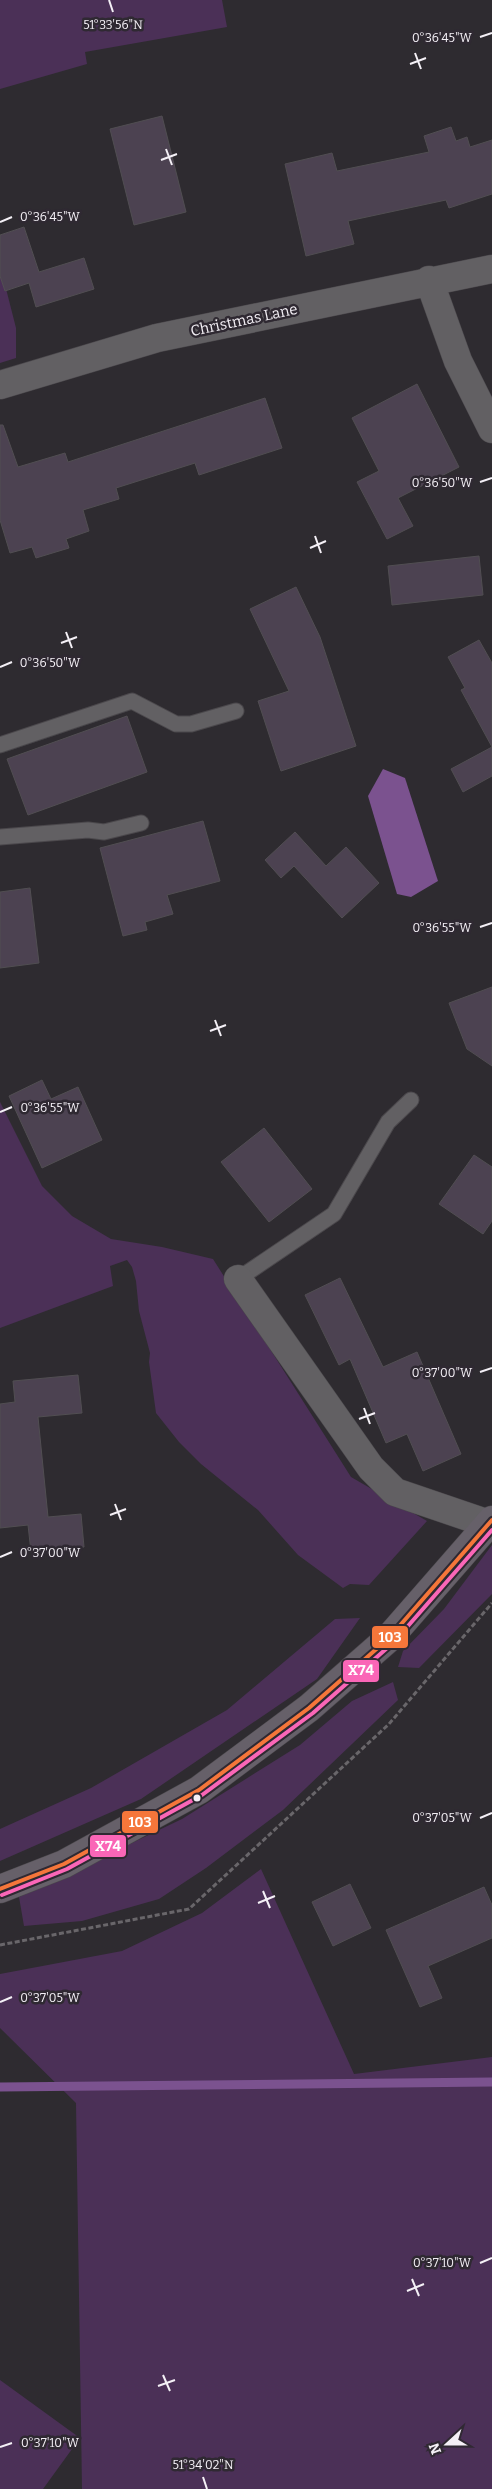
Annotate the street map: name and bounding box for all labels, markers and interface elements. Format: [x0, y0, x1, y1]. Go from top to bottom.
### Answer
text: 51°33'56"N [83, 18, 143, 32]
text: 0°36'45"W [412, 31, 473, 45]
text: 0°36'45"W [20, 210, 81, 224]
street label: Christmas Lane [189, 300, 299, 340]
text: 0°36'50"W [412, 476, 473, 490]
text: 0°36'50"W [20, 656, 81, 670]
text: 0°36'55"W [412, 921, 472, 935]
text: 0°36'55"W [20, 1101, 80, 1115]
text: 0°37'00"W [412, 1366, 473, 1380]
text: 0°37'00"W [20, 1546, 81, 1560]
line badge: 103 [371, 1625, 409, 1649]
text: 103 [378, 1629, 402, 1646]
line badge: X74 [342, 1659, 380, 1683]
text: X74 [348, 1662, 374, 1679]
unlabelled marker [192, 1793, 202, 1803]
line badge: 103 [121, 1810, 159, 1834]
text: 0°37'05"W [412, 1811, 472, 1825]
text: 103 [128, 1814, 152, 1831]
line badge: X74 [89, 1834, 127, 1858]
text: X74 [95, 1838, 121, 1855]
text: 0°37'05"W [20, 1991, 80, 2005]
text: 0°37'10"W [413, 2256, 472, 2270]
north arrow [422, 2419, 472, 2469]
text: 0°37'10"W [21, 2436, 80, 2450]
text: N [425, 2440, 445, 2457]
text: 51°34'02"N [173, 2458, 234, 2472]

